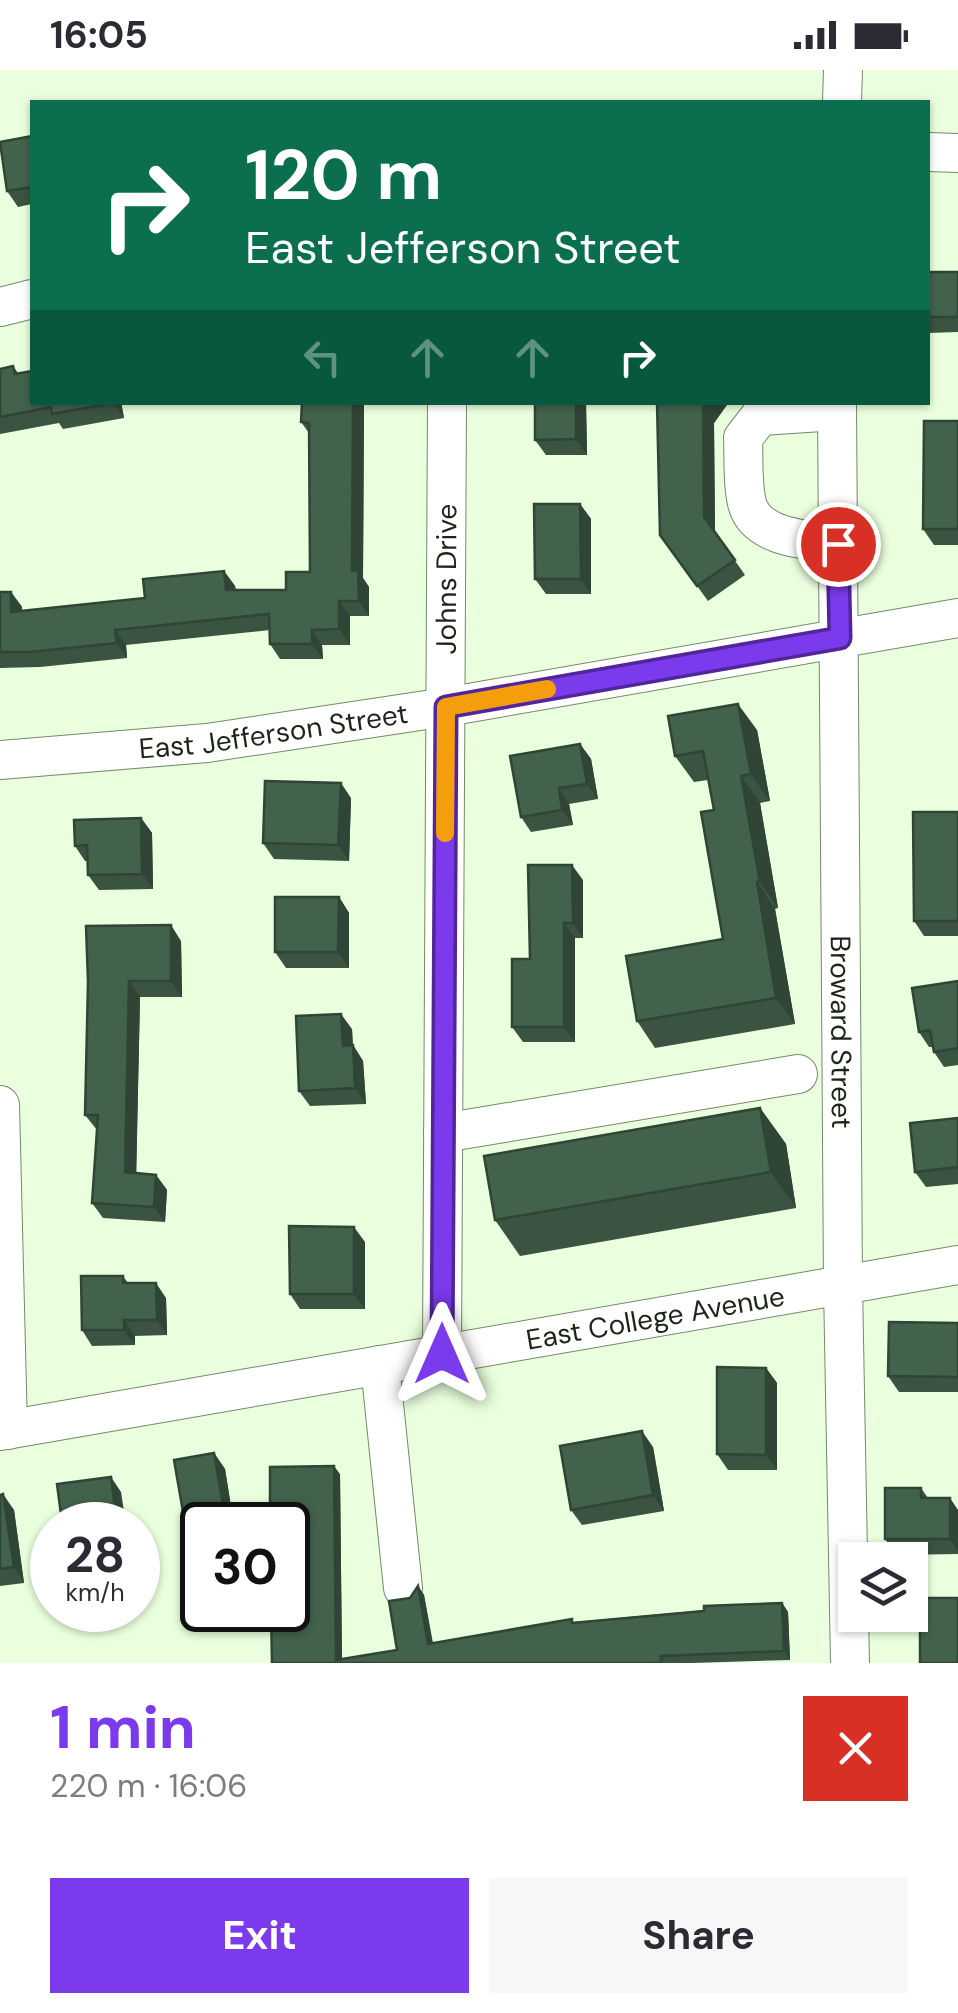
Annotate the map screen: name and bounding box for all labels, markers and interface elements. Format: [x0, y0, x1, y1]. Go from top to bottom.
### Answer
text: 16:05 [50, 10, 148, 60]
text: 120 m [245, 130, 442, 221]
icon: right [80, 140, 210, 270]
text: East Jefferson Street [245, 218, 681, 277]
icon: left [295, 330, 350, 385]
icon: ahead [400, 330, 455, 385]
icon: ahead [505, 330, 560, 385]
icon: right [610, 330, 665, 385]
pin [796, 502, 881, 587]
street label: Johns Drive [428, 504, 465, 654]
icon: arrive [811, 517, 866, 572]
street label: East Jefferson Street [137, 695, 411, 768]
street label: Broward Street [822, 935, 860, 1129]
street label: East College Avenue [523, 1277, 787, 1359]
position arrow [390, 1302, 494, 1406]
speed limit sign: 30 [180, 1502, 310, 1632]
text: 28 [65, 1522, 125, 1588]
map controls [838, 1542, 928, 1632]
button: layers [838, 1542, 928, 1632]
text: km/h [65, 1576, 125, 1609]
text: 1 min [50, 1688, 196, 1767]
button: close [803, 1696, 908, 1801]
text: 220 m · 16:06 [50, 1765, 247, 1807]
button: Exit [50, 1878, 469, 1993]
button: Share [489, 1878, 908, 1993]

